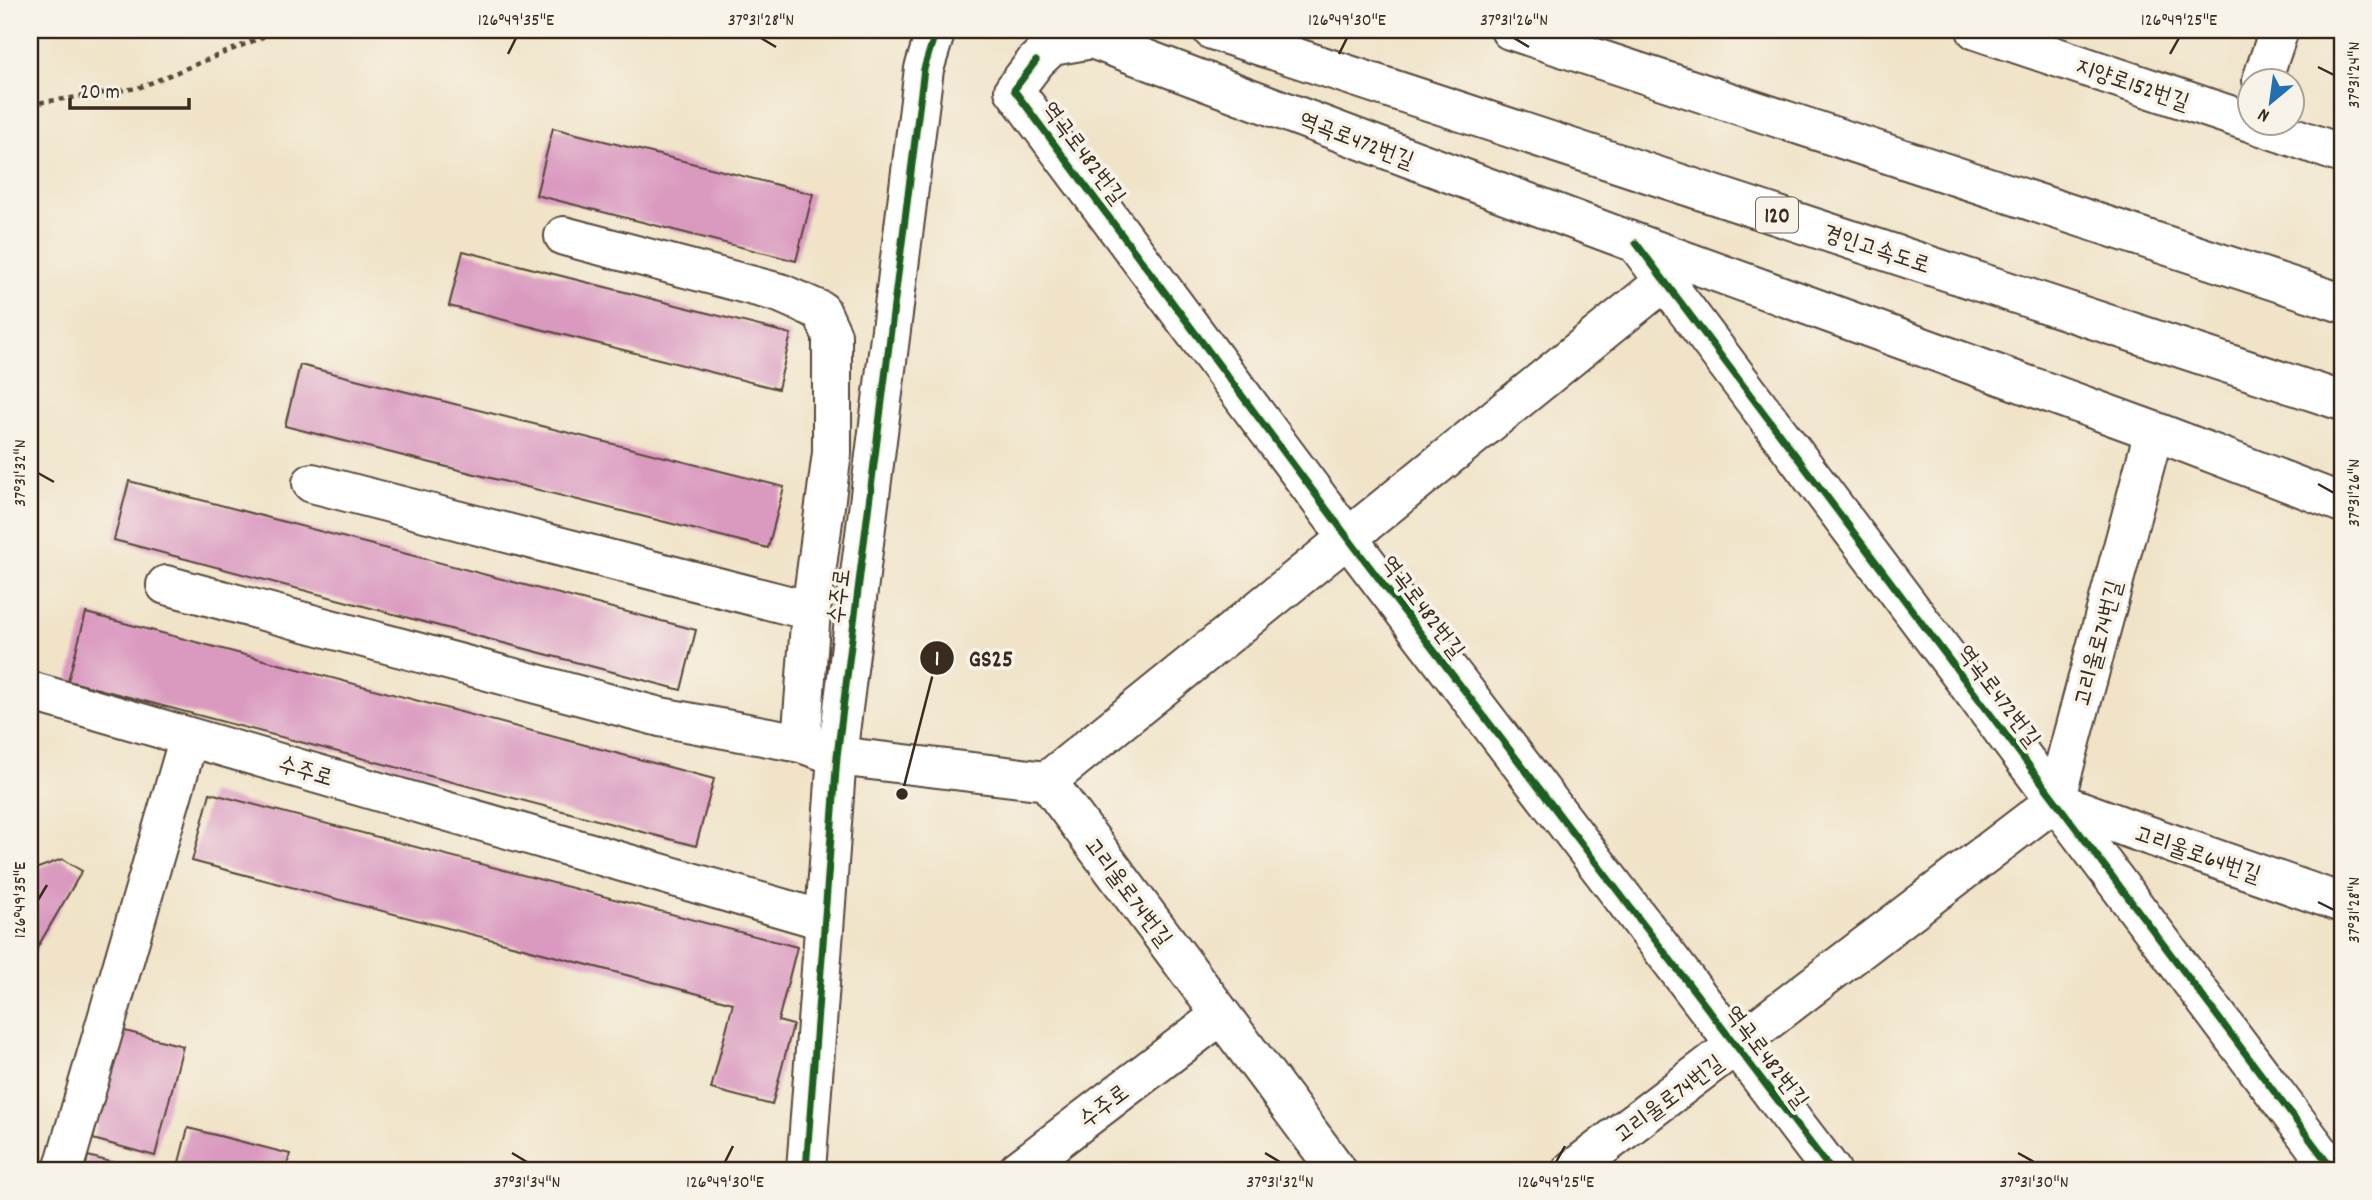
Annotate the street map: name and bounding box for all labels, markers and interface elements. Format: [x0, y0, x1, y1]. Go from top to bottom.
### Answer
text: 126°49'35"E [478, 9, 554, 34]
text: 37°31'28"N [728, 9, 794, 34]
text: 126°49'30"E [1308, 9, 1386, 34]
text: 37°31'26"N [1480, 9, 1548, 34]
text: 126°49'25"E [2141, 9, 2217, 34]
text: 37°31'24"N [2343, 42, 2368, 108]
street label: 지양로152번길 [2071, 51, 2193, 121]
scale bar [70, 66, 189, 110]
north arrow [2236, 66, 2306, 136]
text: 20 m [80, 79, 120, 109]
street label: 역곡로482번길 [1033, 96, 1132, 212]
text: N [2254, 100, 2275, 128]
street label: 역곡로472번길 [1293, 105, 1418, 179]
road number: 120 [1756, 198, 1798, 232]
street label: 경인고속도로 [1818, 218, 1934, 284]
text: 37°31'32"N [9, 439, 34, 507]
text: 37°31'26"N [2343, 459, 2368, 527]
street label: 역곡로482번길 [1372, 550, 1471, 666]
street label: 수주로 [822, 567, 861, 626]
street label: 고리울로74번길 [2068, 577, 2133, 711]
callout: GS25 [920, 635, 1027, 680]
street label: 역곡로472번길 [1948, 639, 2047, 755]
text: GS25 [969, 644, 1013, 678]
text: 1 [935, 646, 939, 676]
street label: 수주로 [274, 750, 336, 797]
street label: 고리울로64번길 [2129, 819, 2265, 893]
street label: 고리울로74번길 [1074, 832, 1178, 955]
text: 126°49'35"E [9, 862, 34, 938]
text: 37°31'28"N [2343, 877, 2368, 943]
street label: 역곡로482번길 [1716, 1000, 1815, 1116]
street label: 고리울로74번길 [1609, 1049, 1732, 1153]
street label: 수주로 [1073, 1078, 1137, 1138]
text: 37°31'34"N [494, 1171, 560, 1196]
text: 126°49'30"E [686, 1171, 764, 1196]
text: 37°31'32"N [1246, 1171, 1314, 1196]
text: 126°49'25"E [1518, 1171, 1594, 1196]
text: 37°31'30"N [1999, 1171, 2069, 1196]

